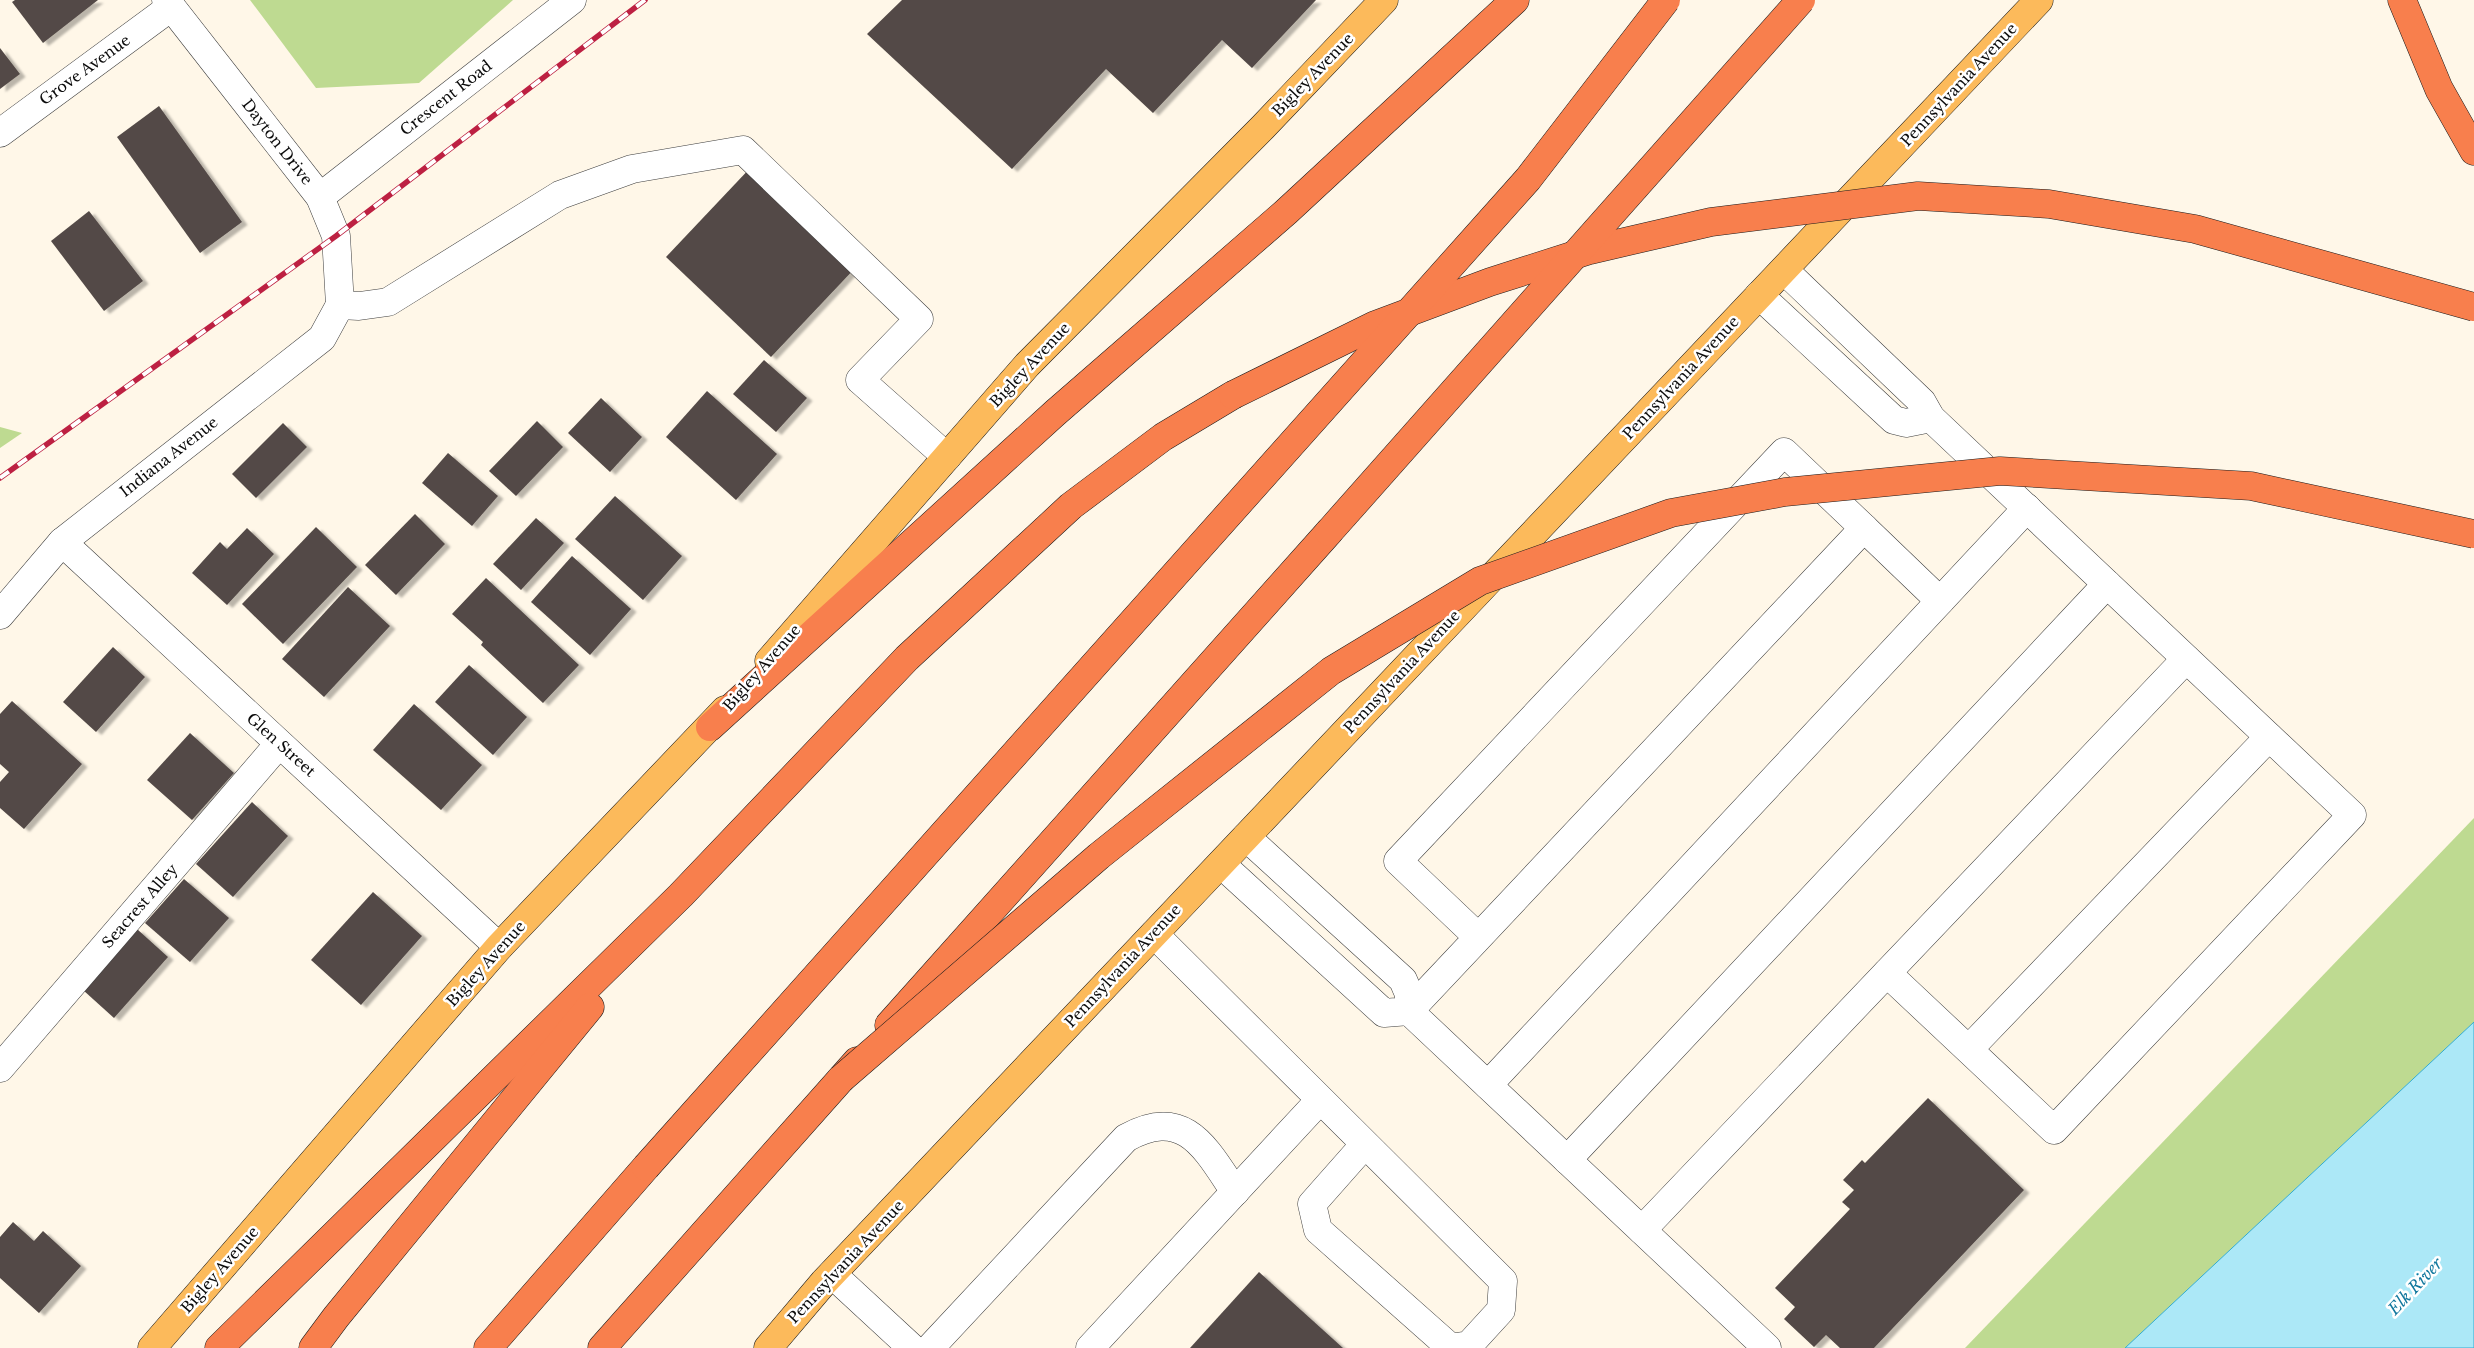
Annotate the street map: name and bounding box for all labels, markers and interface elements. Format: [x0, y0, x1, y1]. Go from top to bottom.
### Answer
street label: Pennsylvania Avenue [1897, 19, 2021, 150]
street label: Bigley Avenue [1268, 29, 1357, 120]
street label: Grove Avenue [36, 30, 134, 109]
street label: Crescent Road [396, 56, 495, 139]
street label: Dayton Drive [238, 95, 317, 188]
street label: Pennsylvania Avenue [1619, 312, 1743, 443]
street label: Bigley Avenue [986, 318, 1074, 411]
street label: Indiana Avenue [116, 412, 222, 501]
street label: Pennsylvania Avenue [1340, 606, 1464, 737]
street label: Bigley Avenue [719, 620, 804, 715]
street label: Glen Street [243, 709, 320, 781]
street label: Seacrest Alley [98, 859, 182, 952]
street label: Pennsylvania Avenue [1061, 900, 1185, 1031]
street label: Bigley Avenue [442, 917, 529, 1010]
street label: Pennsylvania Avenue [784, 1196, 908, 1327]
street label: Bigley Avenue [177, 1222, 262, 1317]
water label: Elk River [2383, 1253, 2447, 1319]

